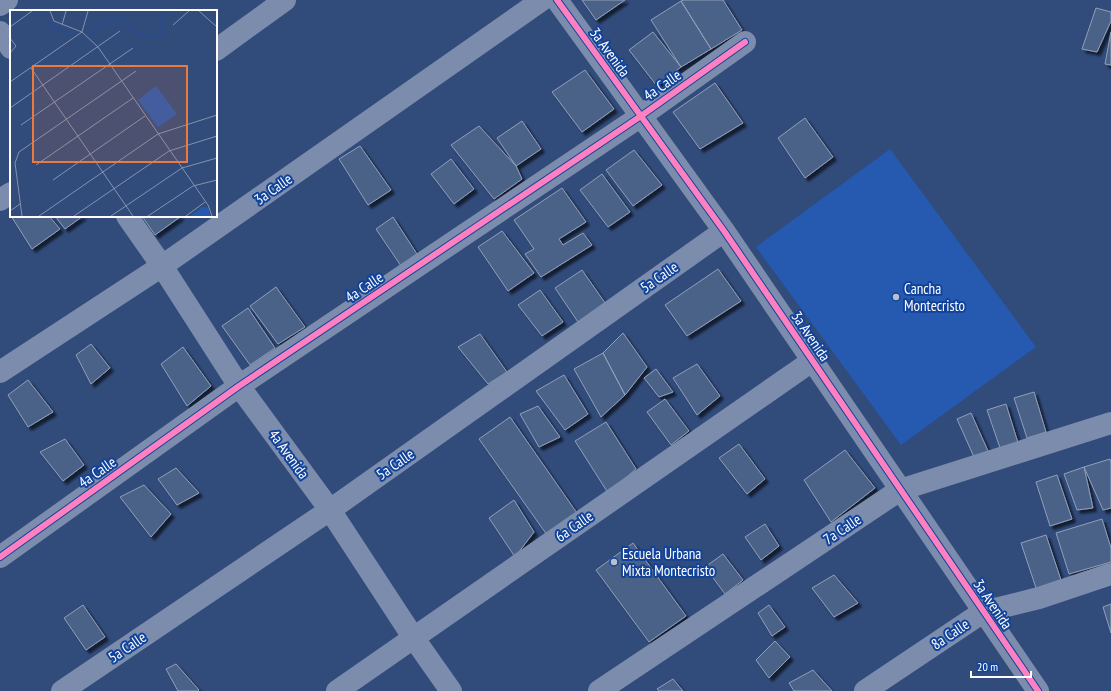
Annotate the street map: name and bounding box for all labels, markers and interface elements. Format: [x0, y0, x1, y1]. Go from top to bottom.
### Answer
inset map [10, 10, 217, 217]
street label: 3a Avenida [586, 24, 634, 80]
street label: 4a Calle [639, 65, 685, 105]
street label: 3a Calle [250, 169, 296, 209]
street label: 5a Calle [636, 257, 682, 297]
street label: 4a Calle [341, 267, 387, 307]
place label: Cancha Montecristo [904, 279, 965, 315]
marker: Cancha Montecristo [891, 292, 901, 302]
street label: 3a Avenida [787, 307, 835, 365]
street label: 4a Avenida [265, 426, 313, 482]
street label: 5a Calle [372, 444, 418, 484]
street label: 4a Calle [74, 452, 120, 492]
street label: 6a Calle [551, 506, 597, 546]
street label: 7a Calle [819, 509, 865, 549]
place label: Escuela Urbana Mixta Montecristo [622, 544, 715, 580]
marker: Escuela Urbana Mixta Montecristo [609, 557, 619, 567]
street label: 3a Avenida [969, 575, 1017, 633]
street label: 8a Calle [927, 614, 973, 654]
street label: 5a Calle [104, 627, 150, 667]
scale bar [971, 653, 1031, 679]
text: 20 m [977, 659, 998, 674]

